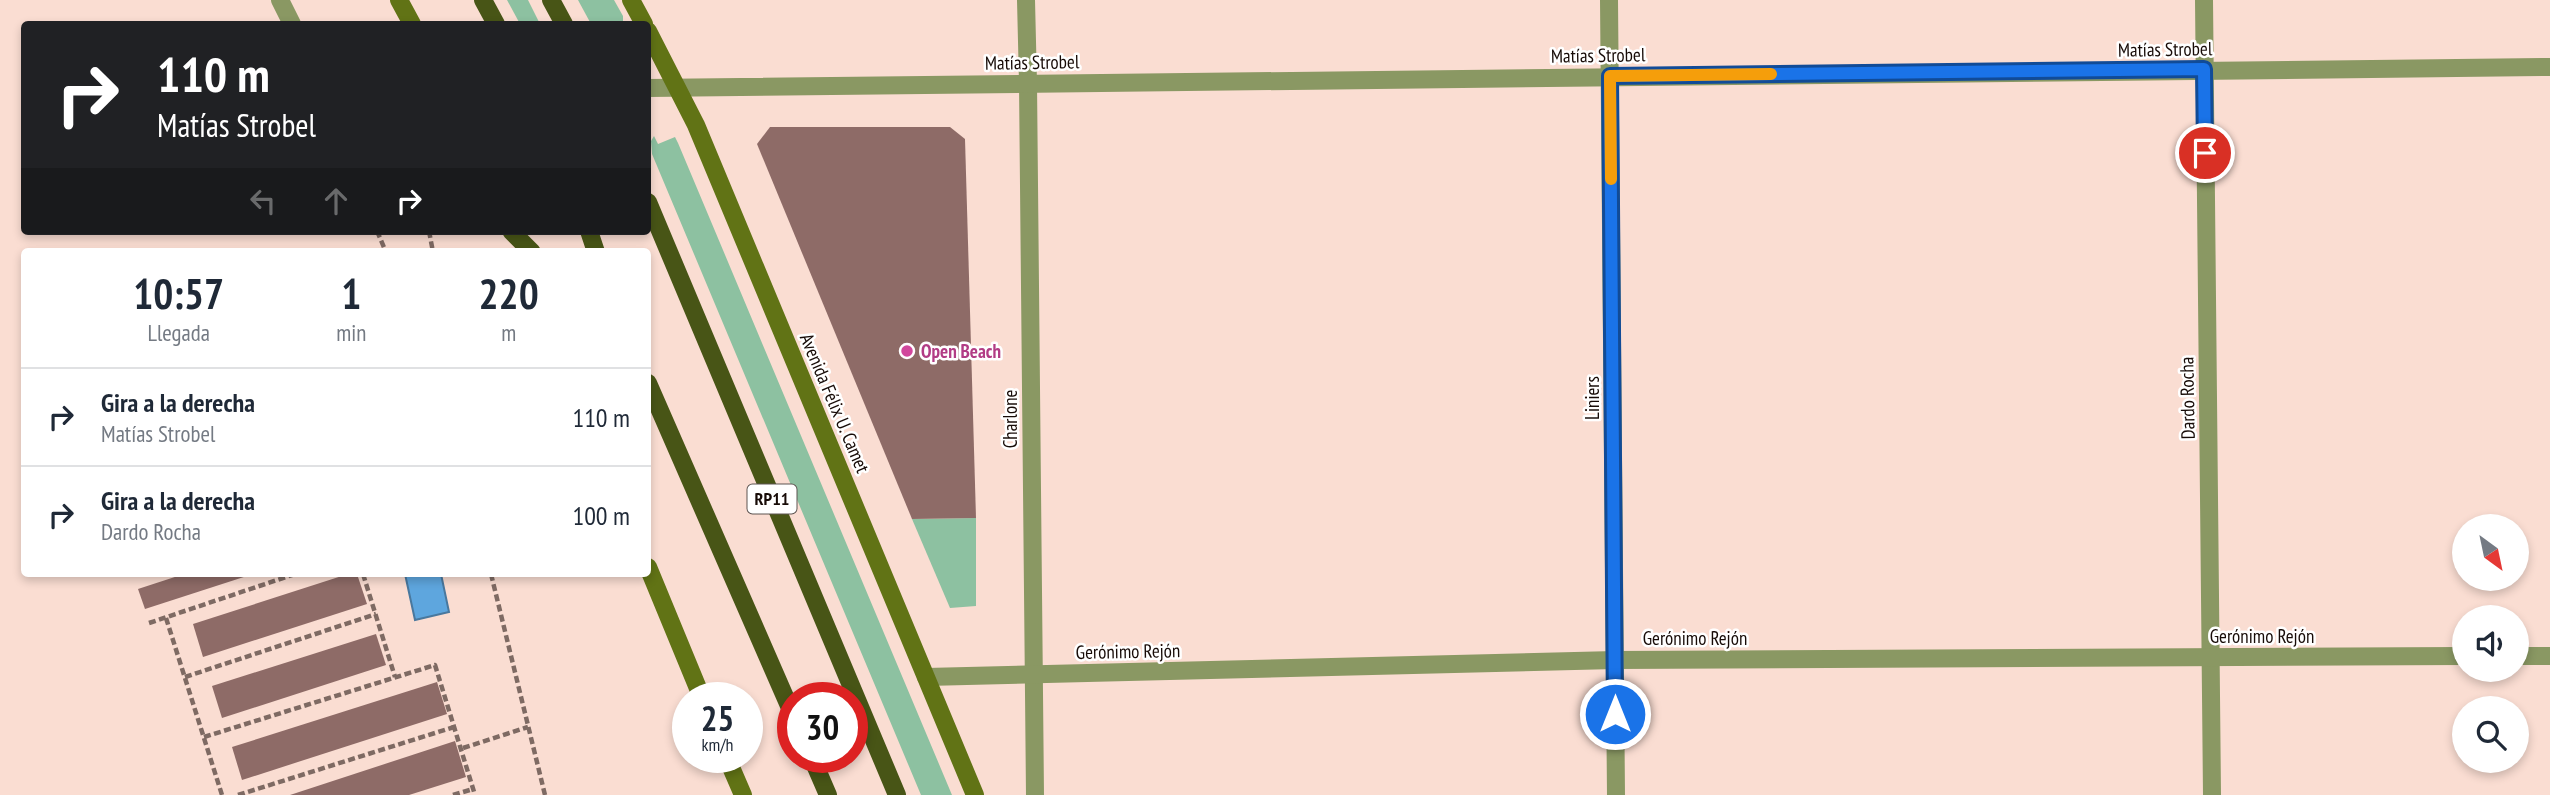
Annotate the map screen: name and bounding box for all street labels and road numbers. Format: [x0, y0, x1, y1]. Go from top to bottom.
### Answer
street label: Matías Strobel [2118, 36, 2213, 62]
street label: Matías Strobel [1551, 42, 1646, 68]
street label: Matías Strobel [985, 49, 1080, 75]
street label: Avenida Félix U. Camet [795, 330, 875, 477]
street label: Dardo Rocha [2174, 357, 2200, 439]
street label: Liniers [1580, 376, 1604, 420]
street label: Charlone [998, 390, 1022, 448]
road number: RP11 [748, 485, 796, 514]
street label: Gerónimo Rejón [2210, 624, 2314, 648]
street label: Gerónimo Rejón [1643, 626, 1747, 650]
street label: Gerónimo Rejón [1076, 638, 1180, 664]

